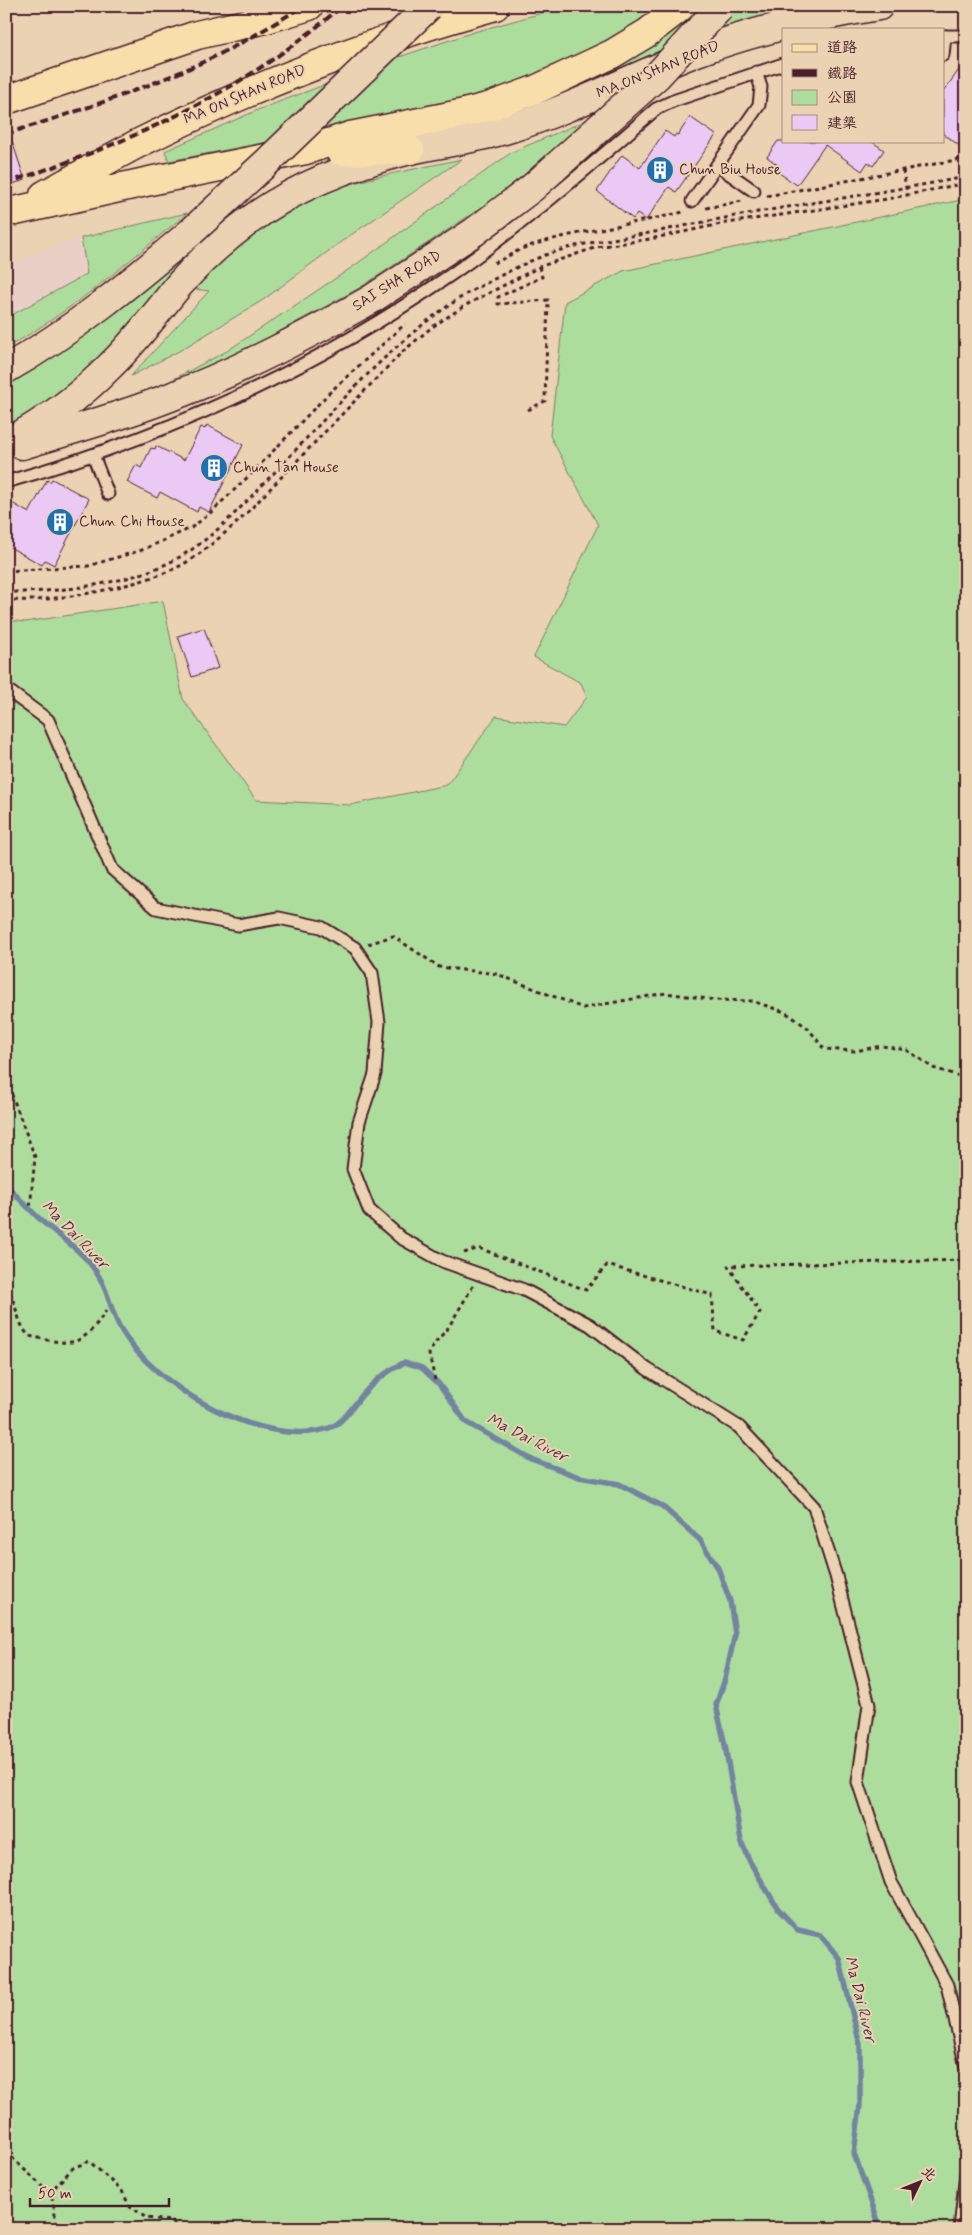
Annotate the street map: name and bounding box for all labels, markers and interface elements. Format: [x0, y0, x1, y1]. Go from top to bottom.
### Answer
legend [782, 28, 944, 142]
street label: MA ON SHAN ROAD [593, 36, 723, 104]
text: 道路 [827, 38, 857, 58]
street label: MA ON SHAN ROAD [181, 60, 309, 130]
text: 鐵路 [827, 64, 857, 84]
text: 公園 [827, 88, 857, 108]
text: 建築 [827, 114, 857, 134]
building icon: Chun Biu House [645, 155, 675, 185]
place label: Chun Biu House [679, 160, 781, 180]
street label: SAI SHA ROAD [349, 246, 445, 316]
building icon: Chun Tan House [199, 453, 229, 483]
place label: Chun Tan House [233, 458, 339, 478]
building icon: Chun Chi House [45, 507, 75, 537]
place label: Chun Chi House [79, 512, 185, 532]
water label: Ma Dai River [37, 1196, 115, 1276]
water label: Ma Dai River [483, 1409, 573, 1469]
water label: Ma Dai River [839, 1954, 881, 2047]
north arrow [894, 2158, 944, 2208]
text: 北 [917, 2163, 940, 2185]
scale bar [30, 2175, 169, 2207]
text: 50 m [38, 2184, 72, 2204]

